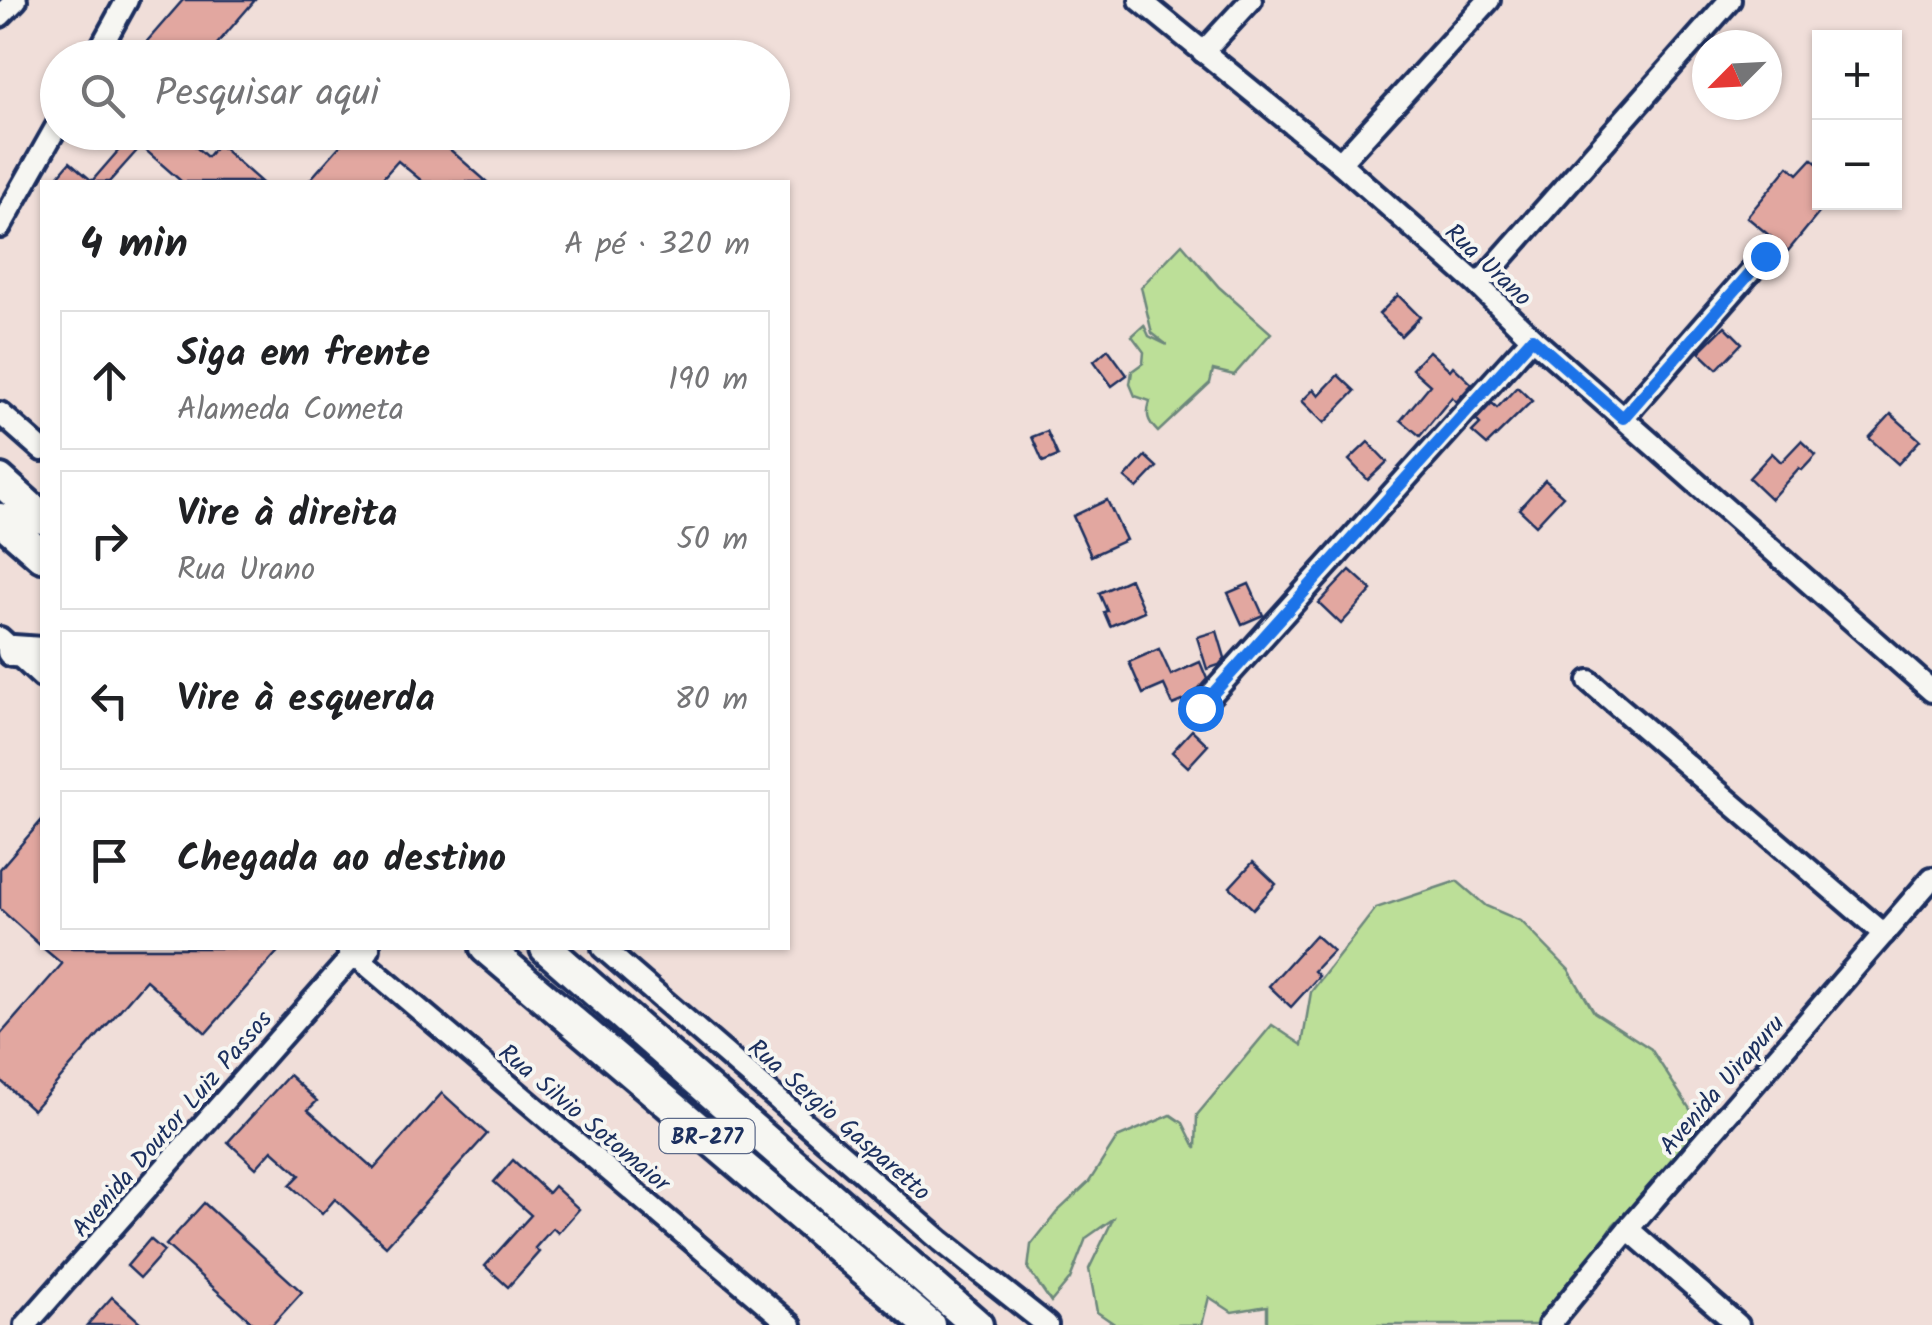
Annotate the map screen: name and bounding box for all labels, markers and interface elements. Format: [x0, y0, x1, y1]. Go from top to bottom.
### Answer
north arrow [1692, 30, 1782, 120]
map controls [1812, 30, 1902, 210]
button: + [1812, 30, 1902, 120]
search box [40, 40, 790, 150]
text: Pesquisar aqui [155, 65, 379, 125]
icon: search [75, 68, 130, 123]
button: − [1812, 120, 1902, 210]
text: 4 min [80, 212, 188, 279]
street label: Rua Urano [1435, 214, 1541, 317]
text: A pé · 320 m [564, 220, 750, 271]
route end [1743, 234, 1789, 280]
text: Siga em frente [177, 325, 430, 385]
icon: ahead [82, 353, 137, 408]
text: 190 m [668, 355, 748, 406]
text: Alameda Cometa [177, 385, 404, 436]
text: Vire à direita [177, 485, 397, 545]
icon: right [82, 513, 137, 568]
text: 50 m [677, 515, 748, 566]
text: Rua Urano [177, 545, 315, 596]
text: Vire à esquerda [177, 670, 435, 730]
icon: left [82, 673, 137, 728]
text: 80 m [674, 675, 748, 726]
route start [1178, 686, 1224, 732]
text: Chegada ao destino [177, 830, 506, 890]
icon: arrive [82, 833, 137, 888]
street label: Avenida Doutor Luiz Passos [62, 1001, 283, 1247]
street label: Avenida Uirapuru [1650, 1006, 1795, 1165]
street label: Rua Sergio Gasparetto [738, 1029, 939, 1212]
street label: Rua Silvio Sotomaior [489, 1034, 680, 1204]
road number: BR-277 [660, 1119, 754, 1153]

